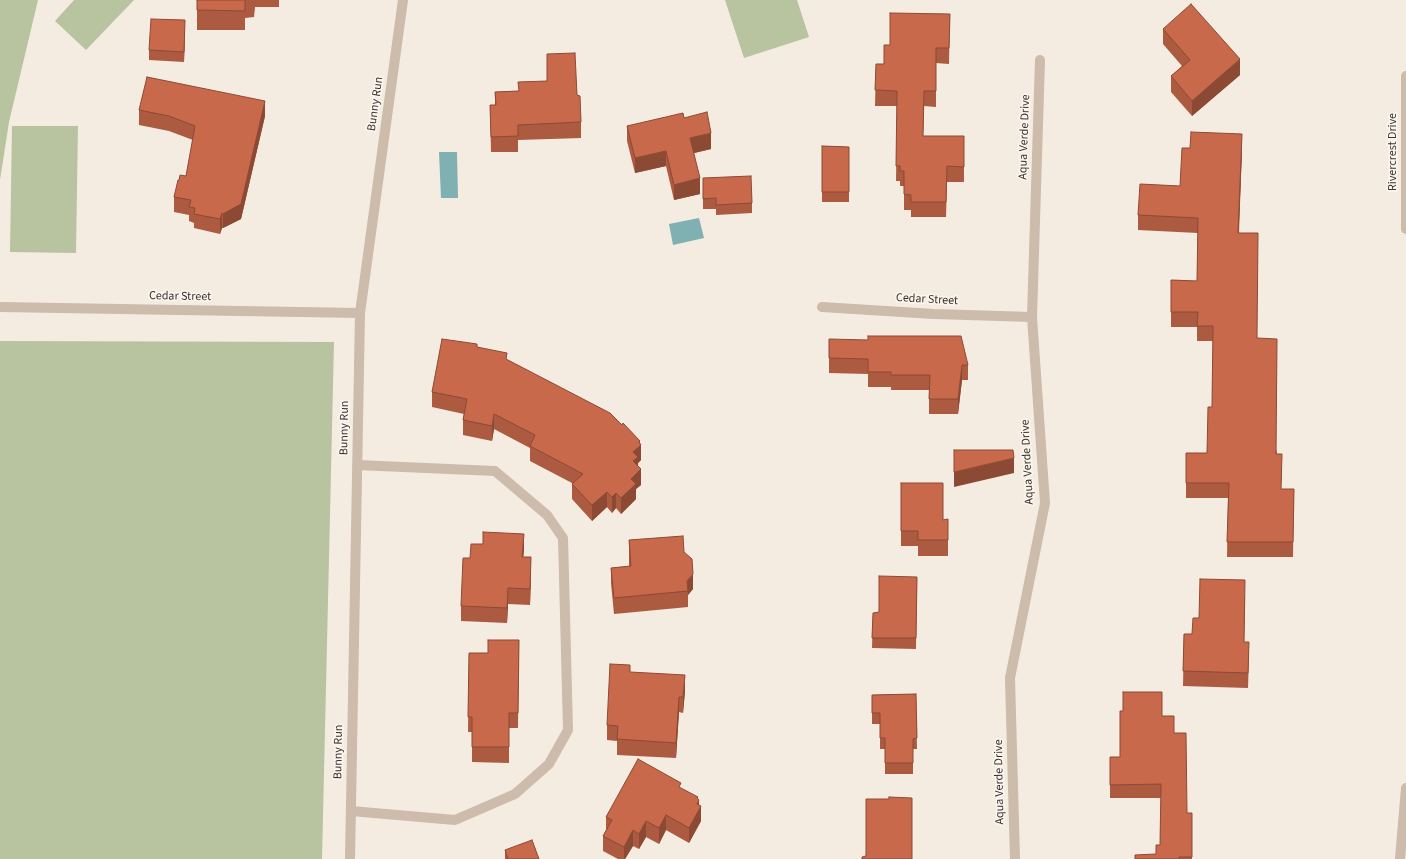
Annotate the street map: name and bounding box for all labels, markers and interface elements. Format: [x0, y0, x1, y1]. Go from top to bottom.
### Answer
street label: Bunny Run [365, 76, 387, 132]
street label: Aqua Verde Drive [1016, 94, 1034, 180]
street label: Rivercrest Drive [1386, 113, 1400, 191]
street label: Cedar Street [149, 289, 211, 305]
street label: Cedar Street [896, 291, 958, 309]
street label: Bunny Run [337, 401, 353, 455]
street label: Aqua Verde Drive [1019, 419, 1037, 505]
street label: Bunny Run [331, 725, 347, 779]
street label: Aqua Verde Drive [992, 739, 1008, 825]

